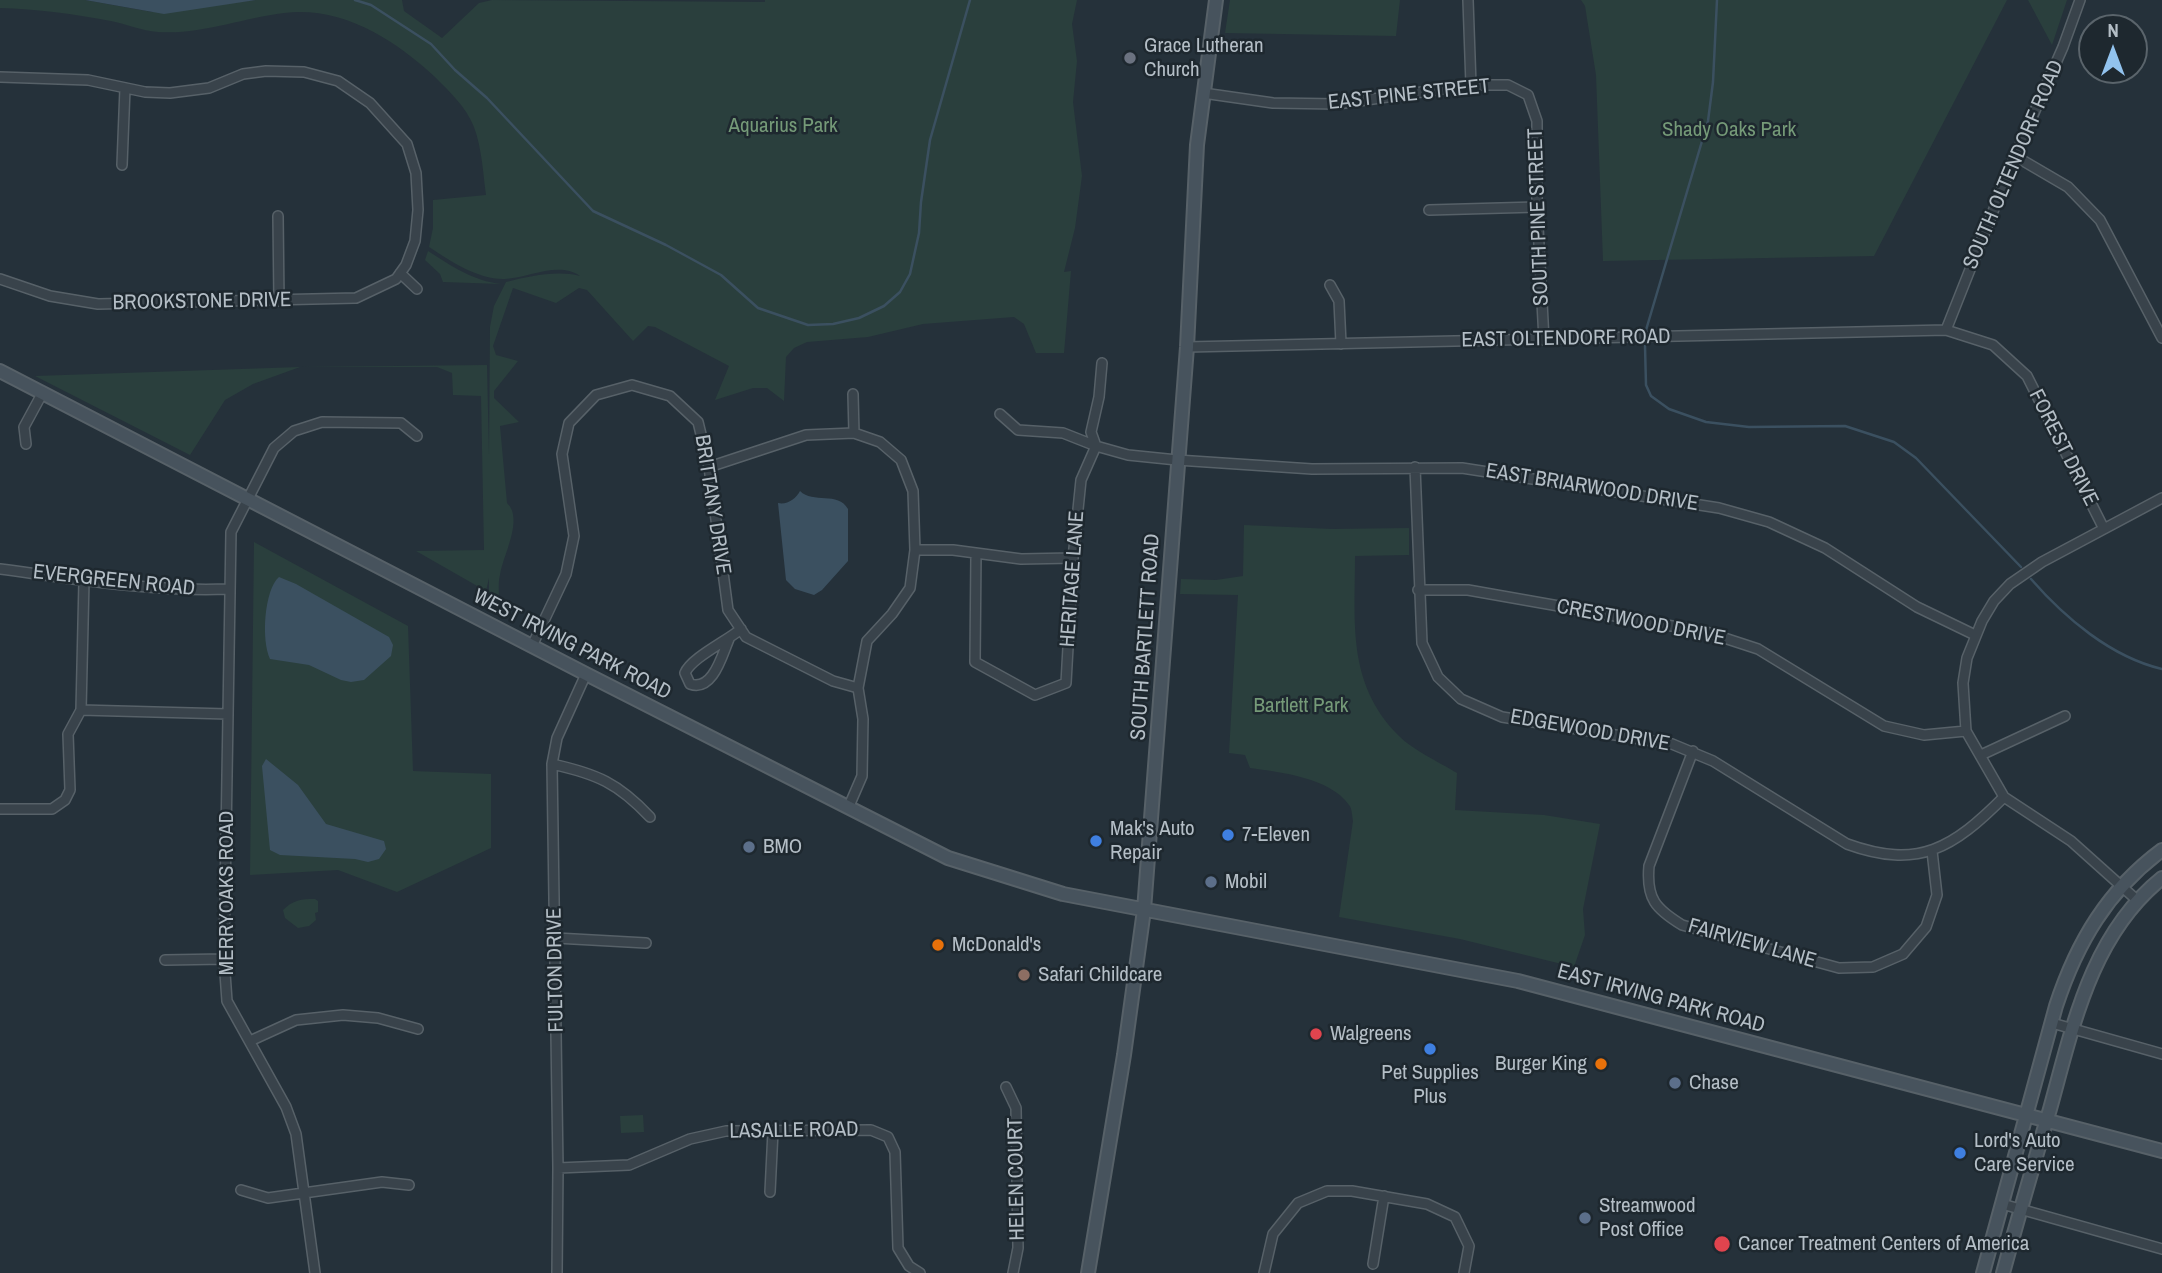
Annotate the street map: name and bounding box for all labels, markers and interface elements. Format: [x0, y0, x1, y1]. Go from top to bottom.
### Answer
north arrow [2078, 14, 2148, 84]
text: N [2107, 17, 2119, 43]
place label: Grace Lutheran Church [1144, 33, 1264, 83]
marker: Grace Lutheran Church [1122, 50, 1138, 66]
street label: SOUTH OLTENDORF ROAD [1959, 57, 2069, 273]
street label: EAST PINE STREET [1327, 74, 1491, 116]
park label: Aquarius Park [728, 113, 838, 139]
park label: Shady Oaks Park [1662, 117, 1796, 143]
street label: SOUTH PINE STREET [1523, 128, 1555, 306]
street label: BROOKSTONE DRIVE [112, 288, 292, 316]
street label: EAST OLTENDORF ROAD [1461, 325, 1671, 353]
street label: FOREST DRIVE [2023, 386, 2103, 510]
street label: BRITTANY DRIVE [689, 433, 735, 577]
street label: EAST BRIARWOOD DRIVE [1484, 459, 1700, 517]
street label: HERITAGE LANE [1056, 510, 1090, 648]
street label: SOUTH BARTLETT ROAD [1126, 533, 1166, 741]
street label: EVERGREEN ROAD [32, 560, 196, 602]
street label: WEST IRVING PARK ROAD [469, 584, 675, 706]
street label: CRESTWOOD DRIVE [1555, 594, 1727, 652]
park label: Bartlett Park [1254, 693, 1348, 719]
street label: EDGEWOOD DRIVE [1508, 705, 1672, 757]
street label: MERRYOAKS ROAD [214, 811, 240, 975]
place label: Mak's Auto Repair [1110, 816, 1195, 866]
place label: 7-Eleven [1242, 822, 1310, 848]
marker: 7-Eleven [1220, 827, 1236, 843]
marker: Mak's Auto Repair [1088, 833, 1104, 849]
place label: BMO [763, 834, 802, 860]
marker: BMO [741, 839, 757, 855]
place label: Mobil [1225, 869, 1267, 895]
marker: Mobil [1203, 874, 1219, 890]
street label: FULTON DRIVE [542, 907, 570, 1033]
street label: FAIRVIEW LANE [1685, 914, 1819, 974]
place label: McDonald's [952, 932, 1041, 958]
marker: McDonald's [930, 937, 946, 953]
street label: EAST IRVING PARK ROAD [1555, 959, 1767, 1039]
place label: Safari Childcare [1038, 962, 1162, 988]
marker: Safari Childcare [1016, 967, 1032, 983]
place label: Walgreens [1330, 1021, 1412, 1047]
marker: Walgreens [1308, 1026, 1324, 1042]
marker: Pet Supplies Plus [1422, 1041, 1438, 1057]
place label: Burger King [1495, 1051, 1587, 1077]
marker: Burger King [1593, 1056, 1609, 1072]
place label: Pet Supplies Plus [1381, 1060, 1479, 1110]
place label: Chase [1689, 1070, 1739, 1096]
marker: Chase [1667, 1075, 1683, 1091]
street label: LASALLE ROAD [729, 1117, 859, 1145]
street label: HELEN COURT [1003, 1117, 1031, 1241]
place label: Lord's Auto Care Service [1974, 1128, 2074, 1178]
marker: Lord's Auto Care Service [1952, 1145, 1968, 1161]
place label: Streamwood Post Office [1599, 1193, 1696, 1243]
marker: Streamwood Post Office [1577, 1210, 1593, 1226]
place label: Cancer Treatment Centers of America [1738, 1231, 2029, 1257]
marker: Cancer Treatment Centers of America [1712, 1234, 1732, 1254]

